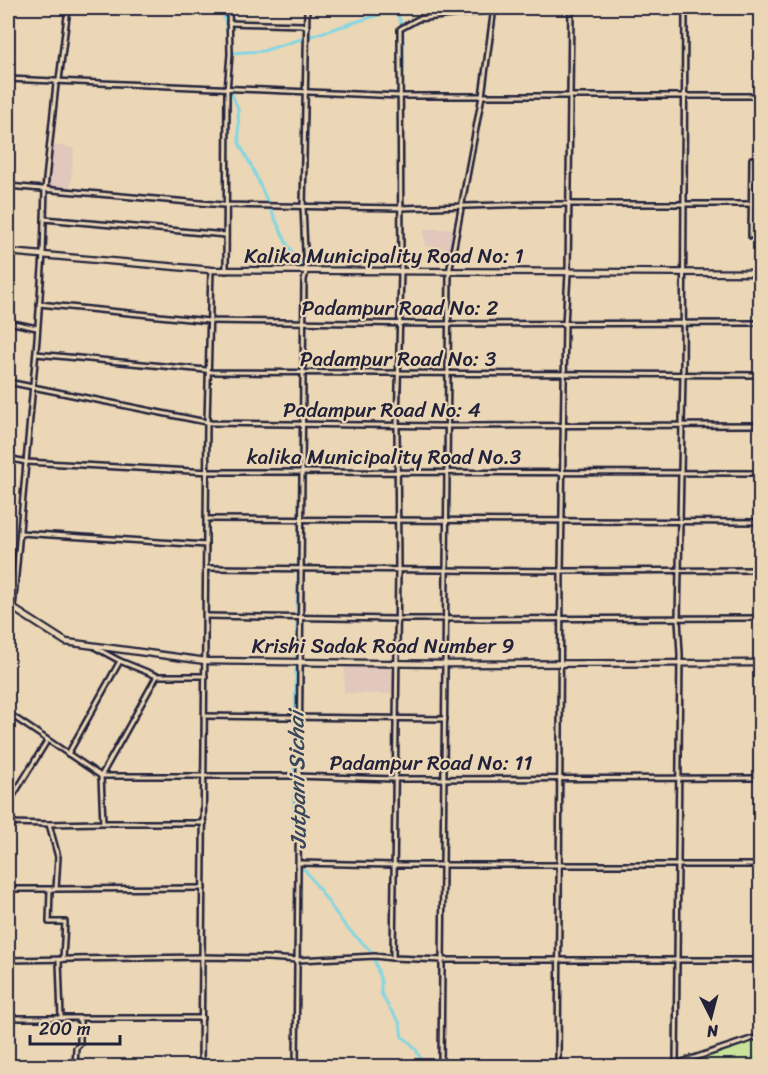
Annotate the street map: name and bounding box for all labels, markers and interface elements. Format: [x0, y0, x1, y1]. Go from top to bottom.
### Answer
street label: Kalika Municipality Road No: 1 [244, 237, 524, 275]
street label: Padampur Road No: 2 [301, 289, 499, 327]
street label: Padampur Road No: 3 [300, 340, 497, 378]
street label: Padampur Road No: 4 [283, 391, 481, 429]
street label: kalika Municipality Road No.3 [247, 438, 522, 476]
street label: Krishi Sadak Road Number 9 [252, 627, 514, 665]
water label: Jutpani Sichai [276, 707, 318, 849]
street label: Padampur Road No: 11 [330, 744, 532, 782]
north arrow [681, 987, 741, 1047]
scale bar [30, 1008, 120, 1046]
text: 200 m [39, 1013, 91, 1045]
text: N [705, 1016, 721, 1047]

